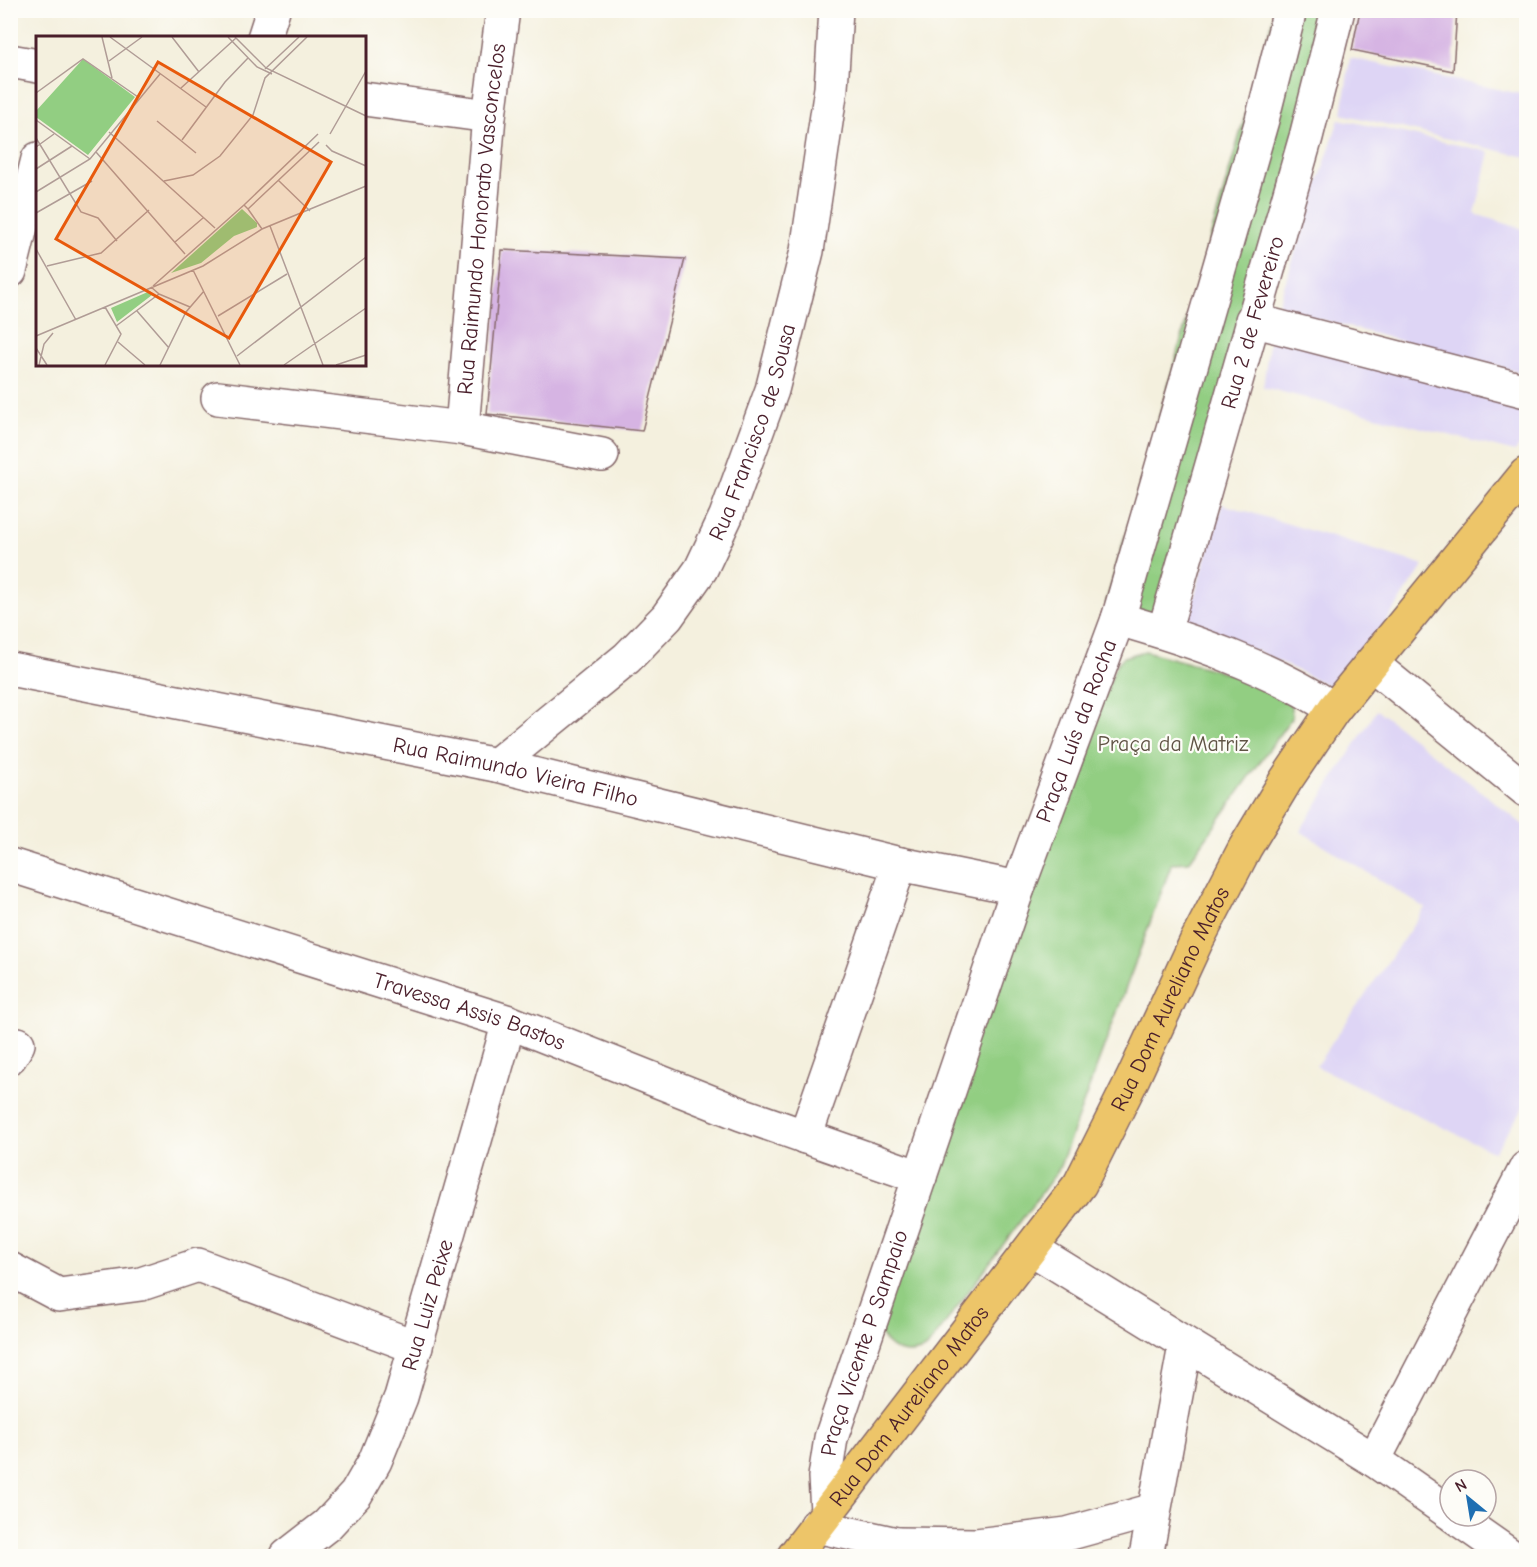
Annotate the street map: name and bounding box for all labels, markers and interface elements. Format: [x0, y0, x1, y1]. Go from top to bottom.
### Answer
inset map [36, 36, 366, 366]
street label: Rua Raimundo Honorato Vasconcelos [452, 42, 511, 396]
street label: Rua 2 de Fevereiro [1216, 233, 1290, 412]
street label: Rua Francisco de Sousa [703, 321, 801, 545]
street label: Praça Luís da Rocha [1030, 636, 1122, 826]
park label: Praça da Matriz [1097, 731, 1249, 757]
street label: Rua Raimundo Vieira Filho [391, 732, 641, 812]
street label: Rua Dom Aureliano Matos [1105, 882, 1235, 1116]
street label: Travessa Assis Bastos [370, 967, 569, 1056]
street label: Praça Vicente P Sampaio [815, 1226, 914, 1458]
street label: Rua Luiz Peixe [396, 1236, 459, 1374]
street label: Rua Dom Aureliano Matos [824, 1301, 994, 1512]
north arrow [1438, 1468, 1498, 1528]
text: N [1452, 1475, 1470, 1496]

